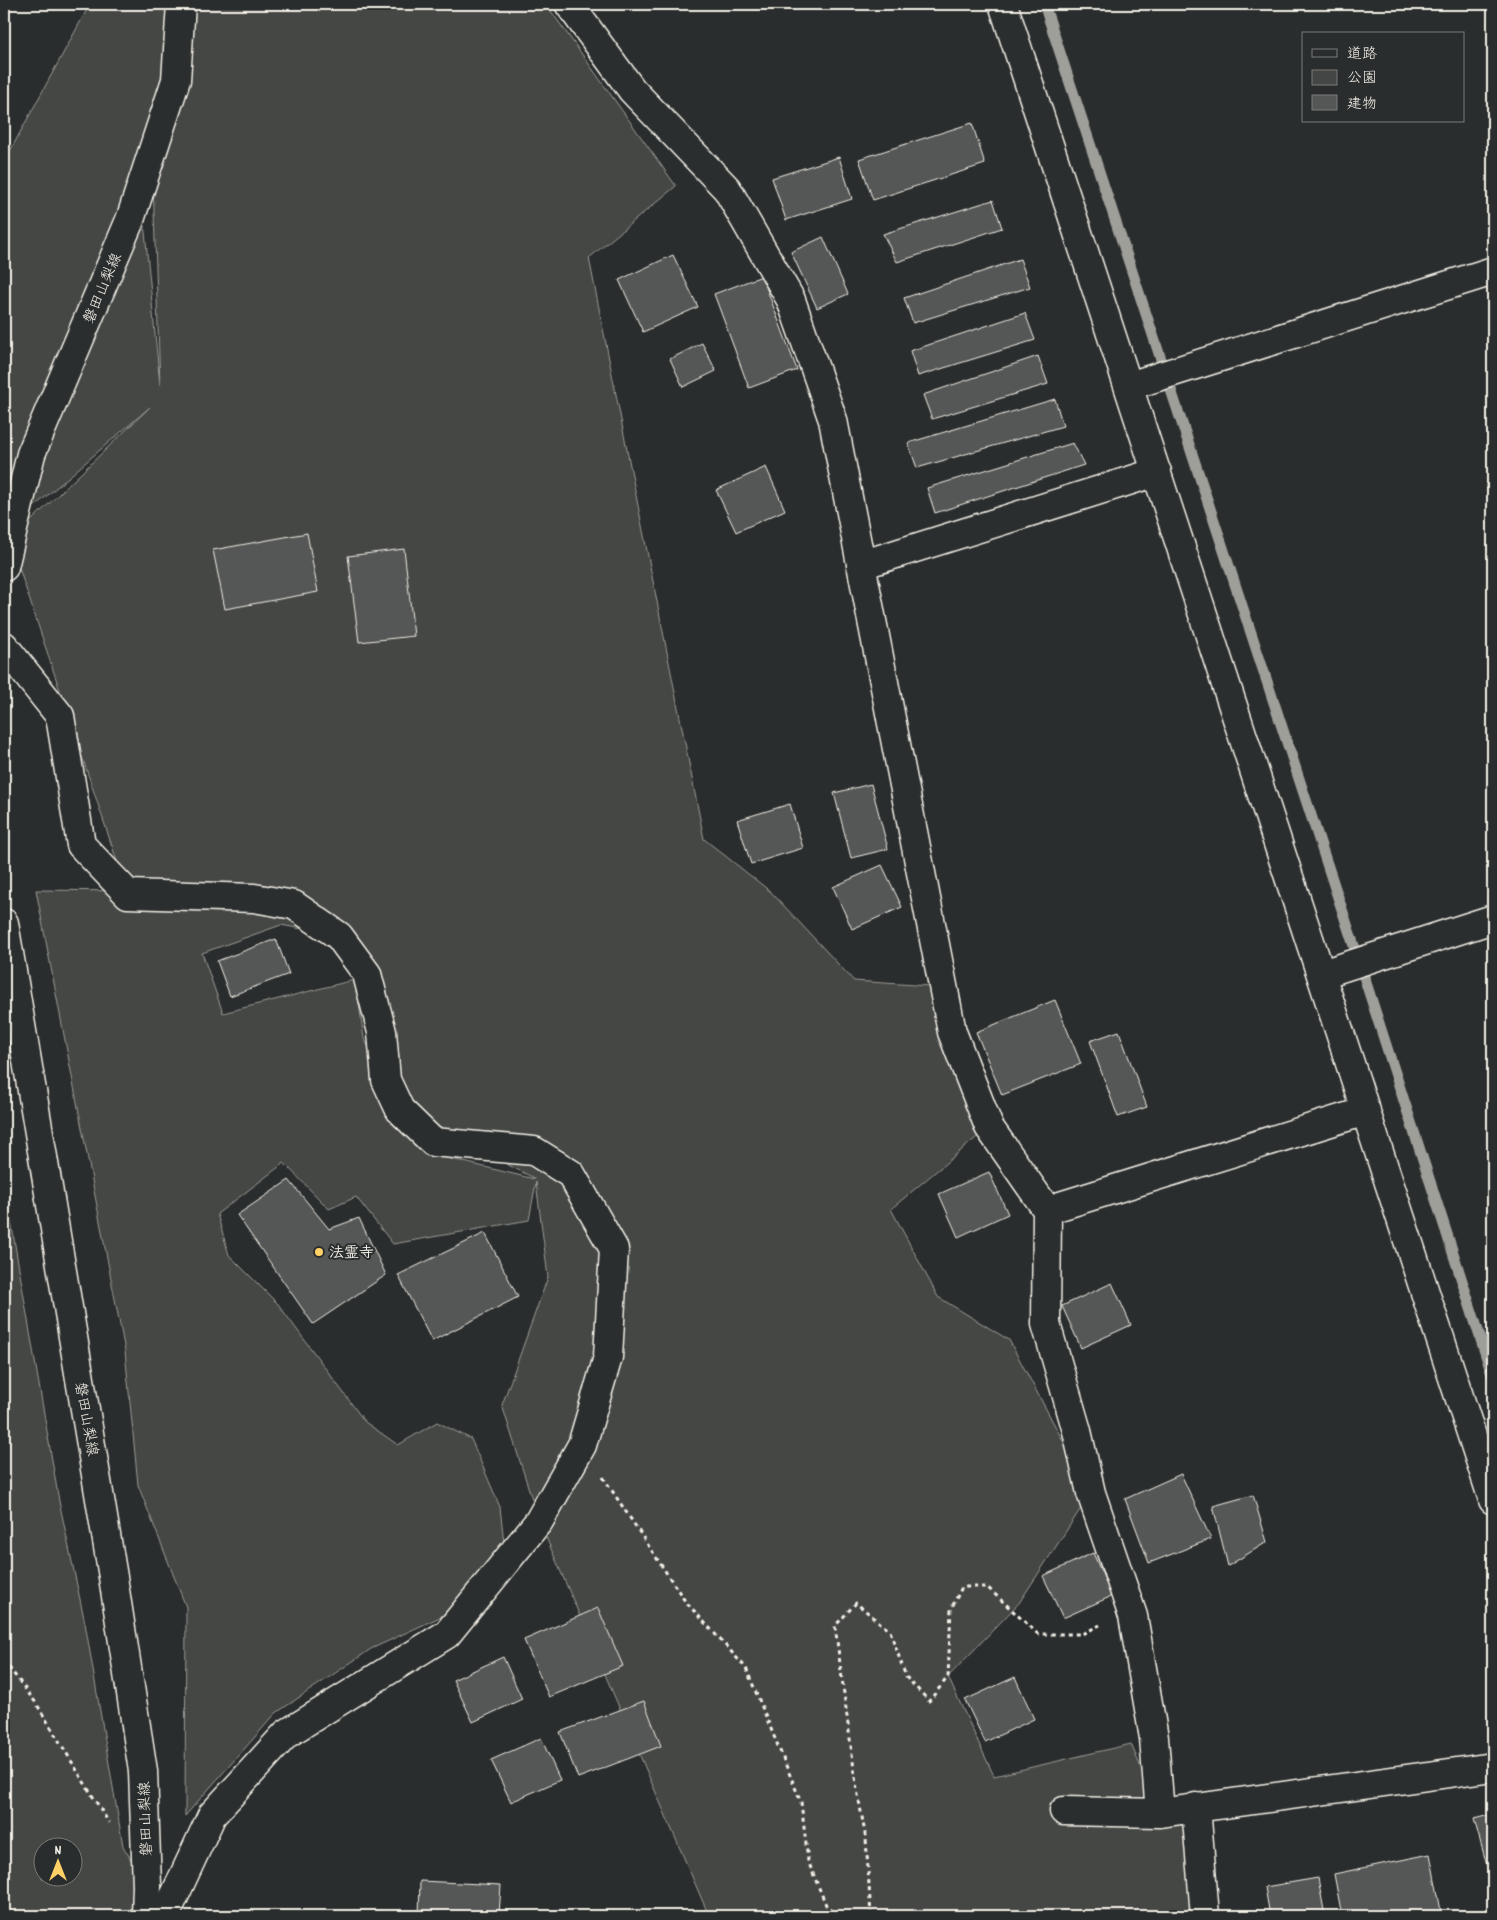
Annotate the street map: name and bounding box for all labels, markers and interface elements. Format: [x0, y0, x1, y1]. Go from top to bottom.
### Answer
legend [1302, 32, 1464, 122]
text: 道路 [1347, 44, 1377, 66]
text: 公園 [1347, 68, 1377, 90]
text: 建物 [1347, 94, 1377, 116]
street label: 磐田山梨線 [79, 250, 129, 328]
place label: 法霊寺 [329, 1243, 374, 1265]
marker: 法霊寺 [313, 1246, 325, 1258]
street label: 磐田山梨線 [68, 1380, 102, 1458]
street label: 磐田山梨線 [135, 1781, 159, 1857]
north arrow [32, 1838, 82, 1888]
text: N [55, 1841, 62, 1861]

